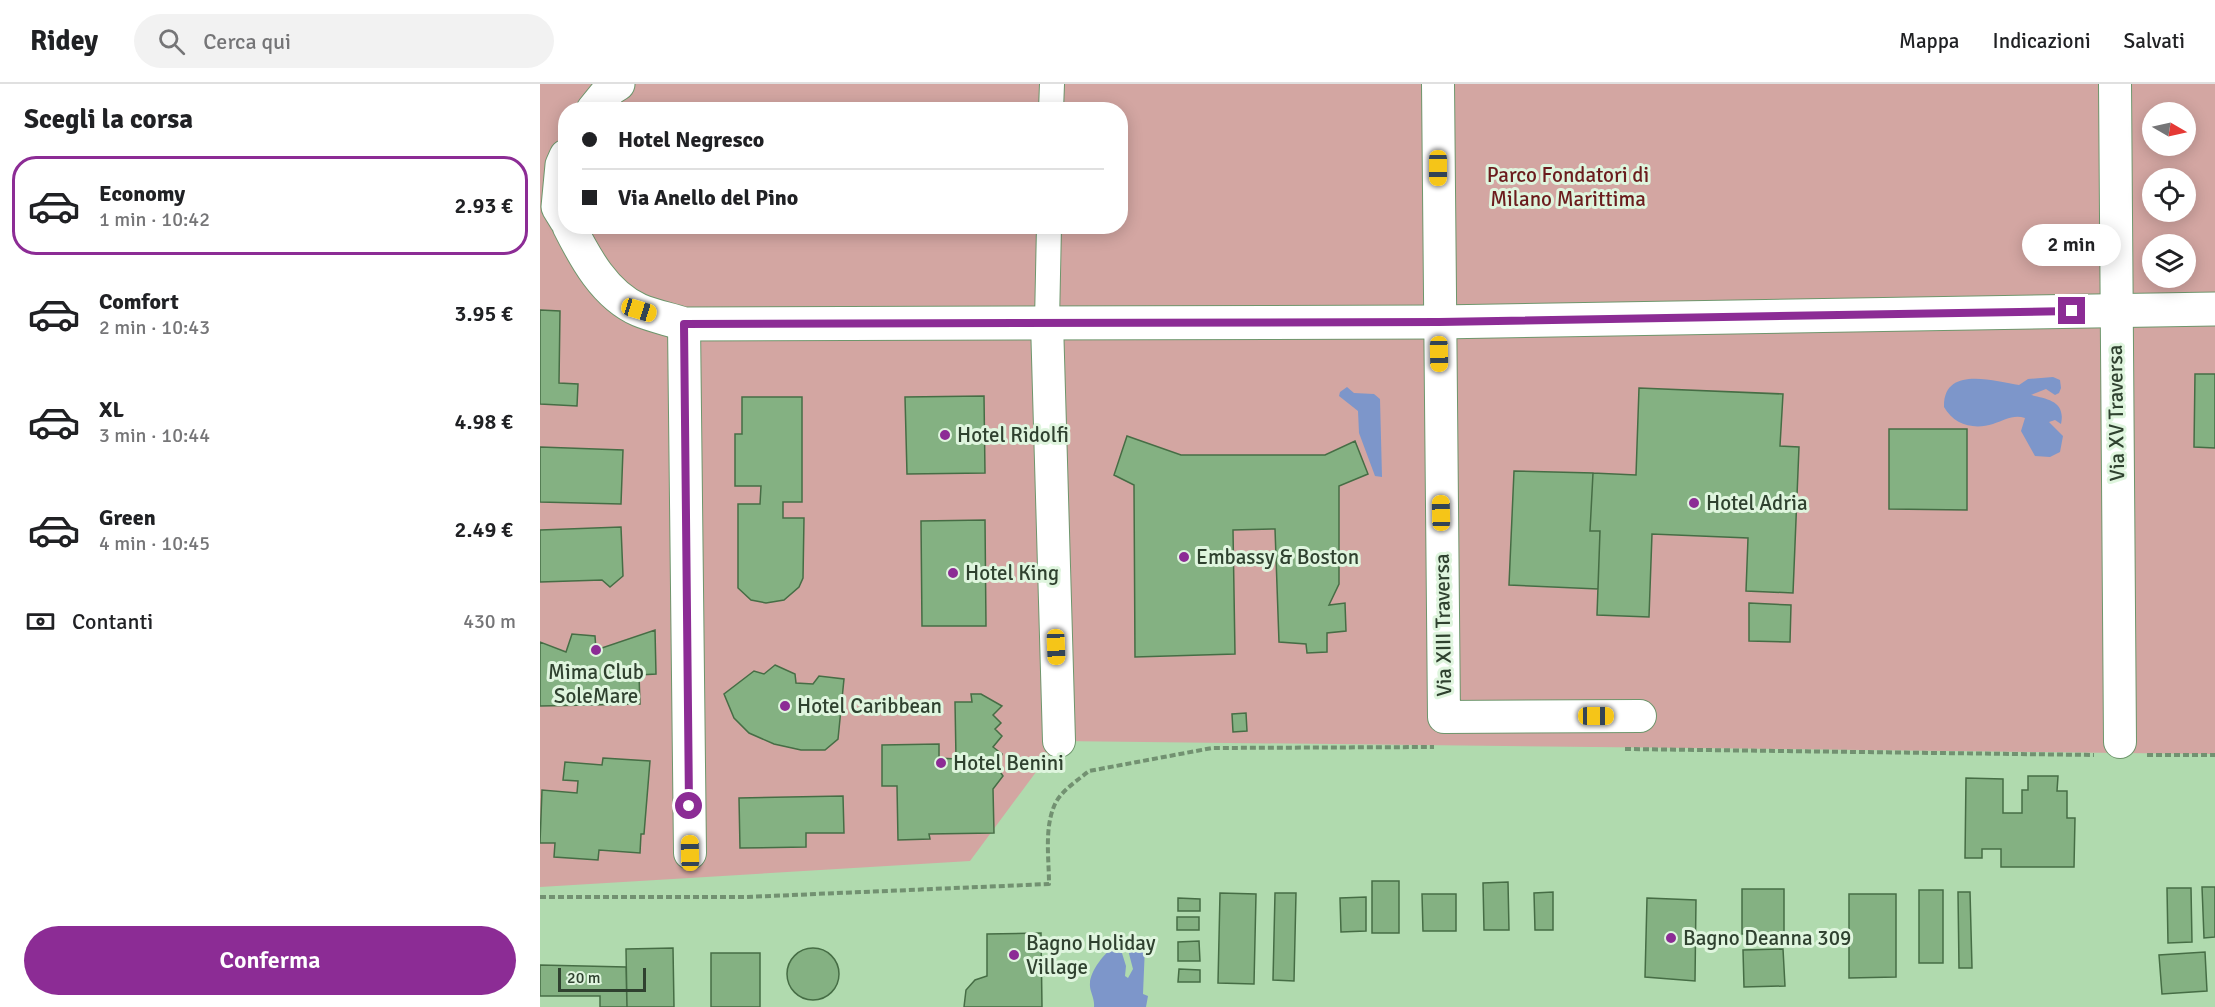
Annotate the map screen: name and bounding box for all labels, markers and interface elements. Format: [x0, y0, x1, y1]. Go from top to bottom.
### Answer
search box [134, 14, 554, 68]
text: Ridey [30, 24, 98, 58]
icon: search [155, 25, 188, 58]
text: Cerca qui [203, 28, 291, 55]
text: Mappa [1899, 28, 1960, 54]
text: Indicazioni [1993, 28, 2091, 54]
text: Salvati [2124, 28, 2185, 54]
north arrow [2142, 102, 2196, 156]
map controls [2142, 102, 2196, 288]
text: Scegli la corsa [24, 103, 193, 136]
text: Hotel Negresco [618, 126, 764, 153]
car [1429, 150, 1447, 186]
park label: Parco Fondatori di Milano Marittima [1487, 162, 1649, 212]
button: locate [2142, 168, 2196, 222]
icon: car [27, 179, 81, 233]
text: Economy [99, 180, 185, 207]
text: Via Anello del Pino [618, 184, 798, 211]
text: 2.93 € [455, 192, 513, 219]
text: 1 min · 10:42 [99, 207, 210, 232]
callout: 2 min [2022, 224, 2122, 266]
text: 2 min [2048, 232, 2095, 257]
button: layers [2142, 234, 2196, 288]
icon: car [27, 287, 81, 341]
text: Comfort [99, 288, 179, 315]
car [619, 296, 659, 324]
route end [2058, 297, 2085, 324]
text: 3.95 € [455, 300, 513, 327]
text: 2 min · 10:43 [99, 315, 210, 340]
car [1430, 336, 1448, 372]
street label: Via XV Traversa [2102, 344, 2130, 482]
icon: car [27, 395, 81, 449]
text: XL [99, 396, 124, 423]
text: 4.98 € [455, 408, 513, 435]
place label: Hotel Ridolfi [957, 422, 1069, 448]
text: 3 min · 10:44 [99, 423, 210, 448]
marker: Hotel Ridolfi [938, 428, 952, 442]
place label: Hotel Adria [1706, 490, 1808, 516]
car [1432, 495, 1450, 531]
marker: Hotel Adria [1687, 496, 1701, 510]
icon: car [27, 503, 81, 557]
text: Green [99, 504, 156, 531]
text: 2.49 € [455, 516, 513, 543]
text: 4 min · 10:45 [99, 531, 210, 556]
place label: Embassy & Boston [1196, 544, 1359, 570]
marker: Embassy & Boston [1177, 550, 1191, 564]
street label: Via XIII Traversa [1429, 553, 1457, 697]
place label: Hotel King [965, 560, 1059, 586]
marker: Hotel King [946, 566, 960, 580]
icon: cash [24, 605, 57, 638]
text: Contanti [72, 608, 153, 635]
text: 430 m [463, 609, 516, 634]
car [1046, 629, 1066, 665]
marker: Mima Club SoleMare [589, 643, 603, 657]
place label: Mima Club SoleMare [548, 659, 644, 709]
place label: Hotel Caribbean [797, 693, 942, 719]
marker: Hotel Caribbean [778, 699, 792, 713]
car [1578, 707, 1614, 725]
place label: Hotel Benini [953, 750, 1064, 776]
marker: Hotel Benini [934, 756, 948, 770]
route start [675, 792, 702, 819]
car [681, 835, 699, 871]
place label: Bagno Deanna 309 [1683, 925, 1851, 951]
button: Conferma [24, 926, 516, 995]
place label: Bagno Holiday Village [1026, 930, 1156, 980]
marker: Bagno Deanna 309 [1664, 931, 1678, 945]
marker: Bagno Holiday Village [1007, 948, 1021, 962]
scale bar [558, 965, 646, 992]
text: 20 m [567, 968, 601, 988]

